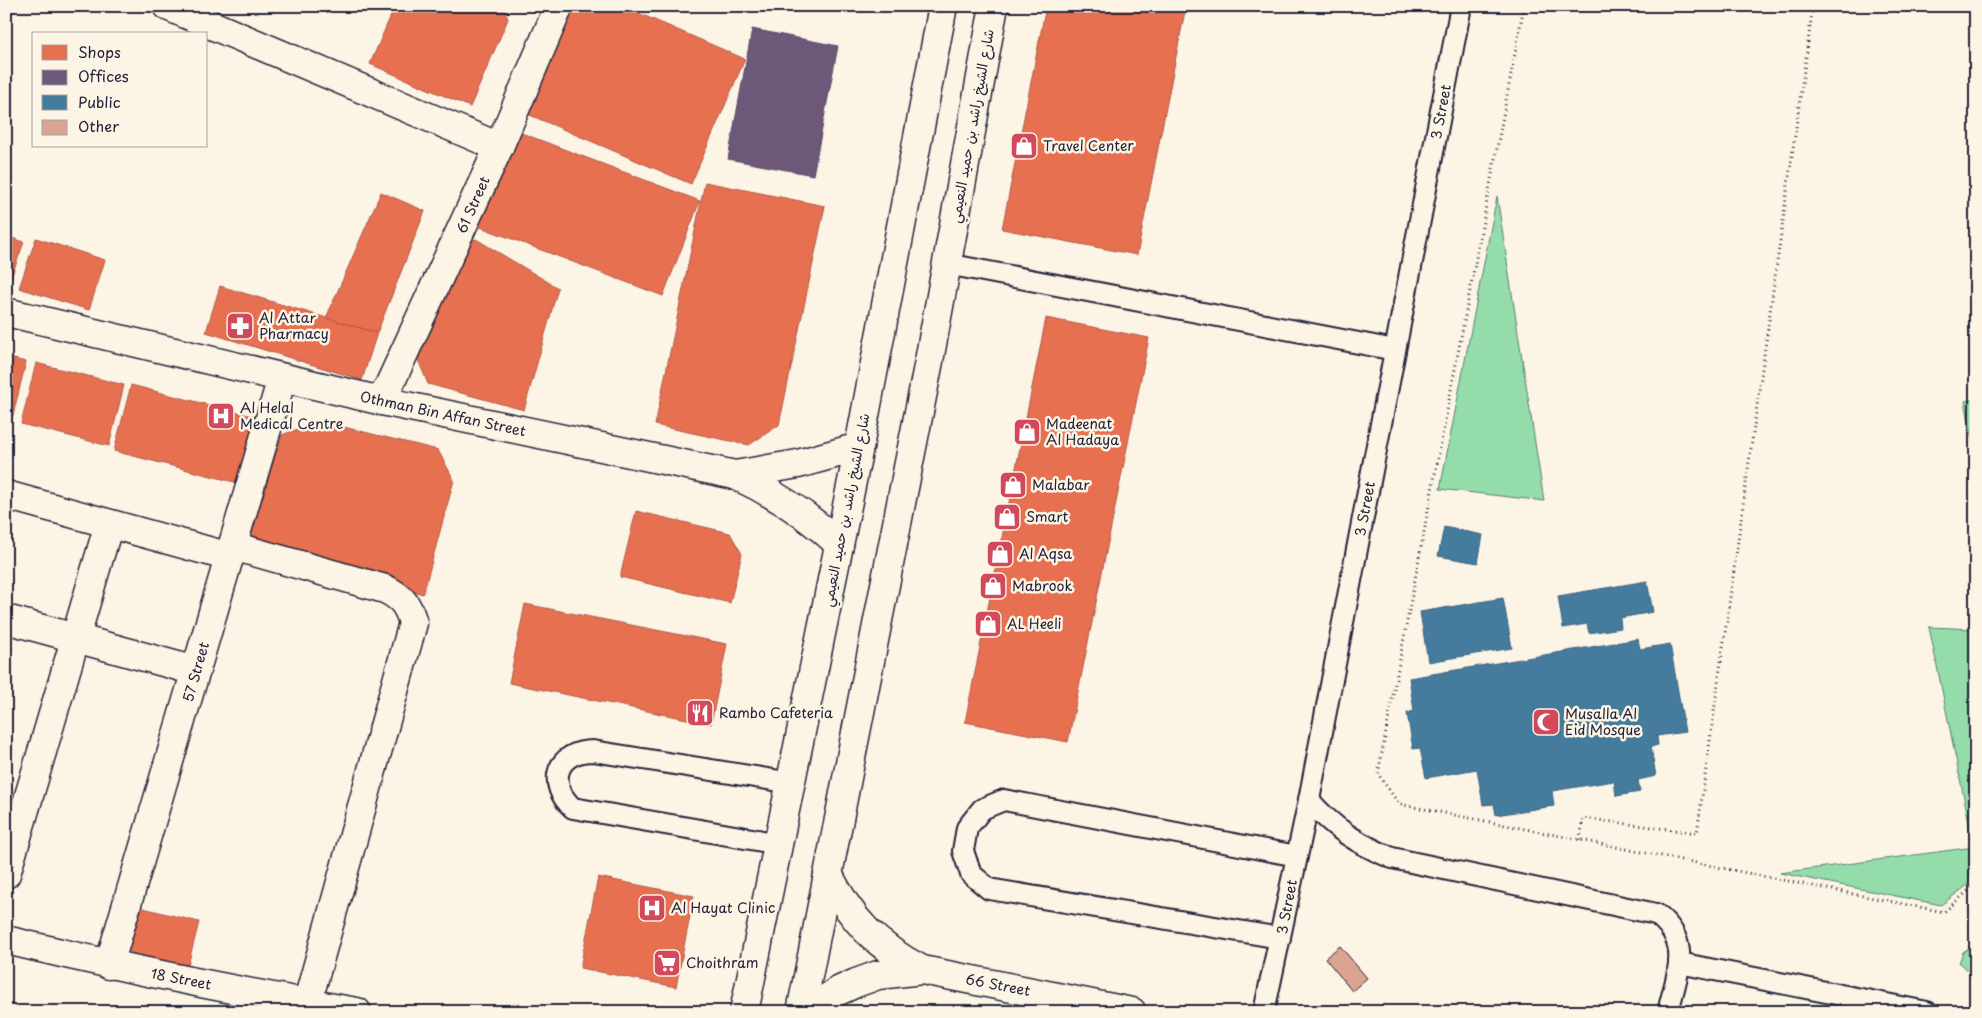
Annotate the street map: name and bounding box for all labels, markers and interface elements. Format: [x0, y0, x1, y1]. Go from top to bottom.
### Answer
street label: شارع الشيخ راشد بن حميد النعيمي [944, 27, 1002, 225]
legend [32, 32, 208, 148]
text: Shops [78, 40, 121, 63]
text: Offices [78, 64, 129, 87]
street label: 3 Street [1425, 82, 1456, 141]
text: Public [78, 90, 121, 113]
text: Other [78, 114, 119, 137]
shop icon: Travel Center [1009, 131, 1039, 161]
place label: Travel Center [1043, 135, 1134, 156]
street label: 61 Street [451, 172, 495, 237]
place label: Al Attar Pharmacy [259, 307, 329, 344]
pharmacy icon: Al Attar Pharmacy [225, 311, 255, 341]
street label: Othman Bin Affan Street [358, 386, 528, 441]
place label: Al Helal Medical Centre [240, 397, 343, 434]
hospital icon: Al Helal Medical Centre [206, 401, 236, 431]
street label: شارع الشيخ راشد بن حميد النعيمي [816, 411, 878, 609]
place label: Madeenat Al Hadaya [1046, 413, 1119, 450]
shop icon: Madeenat Al Hadaya [1012, 417, 1042, 447]
shop icon: Malabar [998, 470, 1028, 500]
place label: Malabar [1032, 474, 1090, 495]
street label: 3 Street [1349, 479, 1380, 538]
shop icon: Smart [992, 502, 1022, 532]
place label: Smart [1026, 506, 1069, 527]
shop icon: Al Aqsa [985, 539, 1015, 569]
place label: Al Aqsa [1019, 543, 1072, 564]
shop icon: Mabrook [978, 571, 1008, 601]
place label: Mabrook [1012, 575, 1073, 596]
shop icon: AL Heeli [973, 609, 1003, 639]
place label: AL Heeli [1007, 613, 1062, 634]
street label: 57 Street [177, 639, 214, 704]
restaurant icon: Rambo Cafeteria [685, 698, 715, 728]
place label: Rambo Cafeteria [719, 702, 833, 723]
place label: Musalla Al Eid Mosque [1565, 703, 1641, 740]
mosque icon: Musalla Al Eid Mosque [1531, 707, 1561, 737]
street label: 3 Street [1271, 877, 1302, 936]
hospital icon: Al Hayat Clinic [637, 893, 667, 923]
place label: Al Hayat Clinic [671, 897, 775, 918]
supermarket icon: Choithram [652, 948, 682, 978]
place label: Choithram [686, 952, 759, 973]
street label: 18 Street [149, 962, 214, 995]
street label: 66 Street [964, 968, 1032, 1001]

